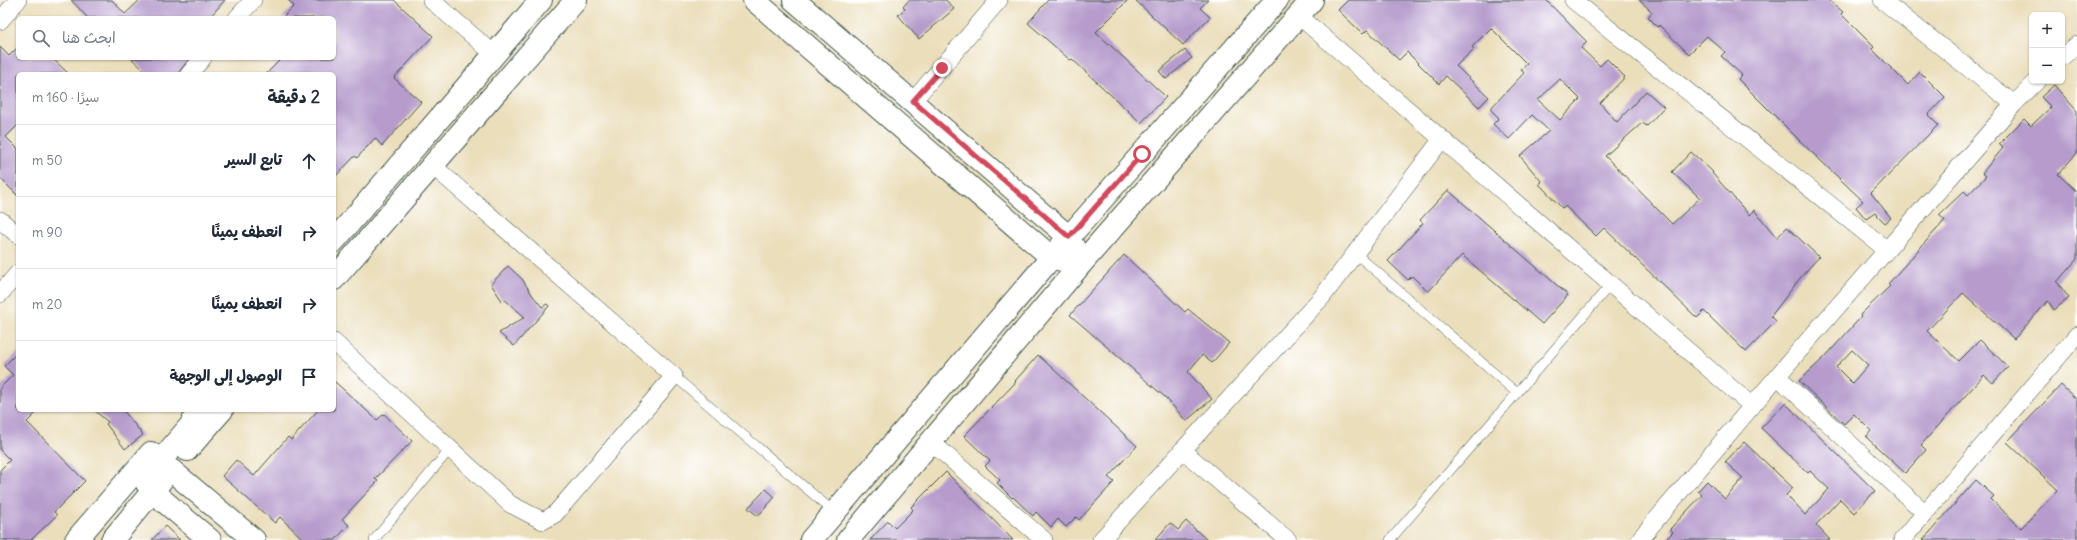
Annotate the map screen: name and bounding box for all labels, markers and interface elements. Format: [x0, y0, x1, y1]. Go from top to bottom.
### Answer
map controls [2029, 12, 2065, 84]
button: + [2029, 12, 2065, 48]
search box [16, 16, 336, 60]
icon: search [30, 27, 52, 49]
text: ابحث هنا [62, 28, 116, 47]
button: − [2029, 48, 2065, 84]
route end [933, 59, 951, 77]
text: 2 دقيقة [267, 86, 320, 108]
text: سيرًا · 160 m [32, 89, 99, 106]
route start [1133, 145, 1151, 163]
text: تابع السير [225, 150, 282, 169]
icon: ahead [298, 150, 320, 172]
text: 50 m [32, 152, 63, 169]
text: انعطف يمينًا [211, 222, 282, 241]
icon: right [298, 222, 320, 244]
text: 90 m [32, 224, 63, 241]
text: انعطف يمينًا [211, 294, 282, 313]
icon: right [298, 294, 320, 316]
text: 20 m [32, 296, 62, 313]
text: الوصول إلى الوجهة [169, 366, 282, 385]
icon: arrive [298, 366, 320, 388]

